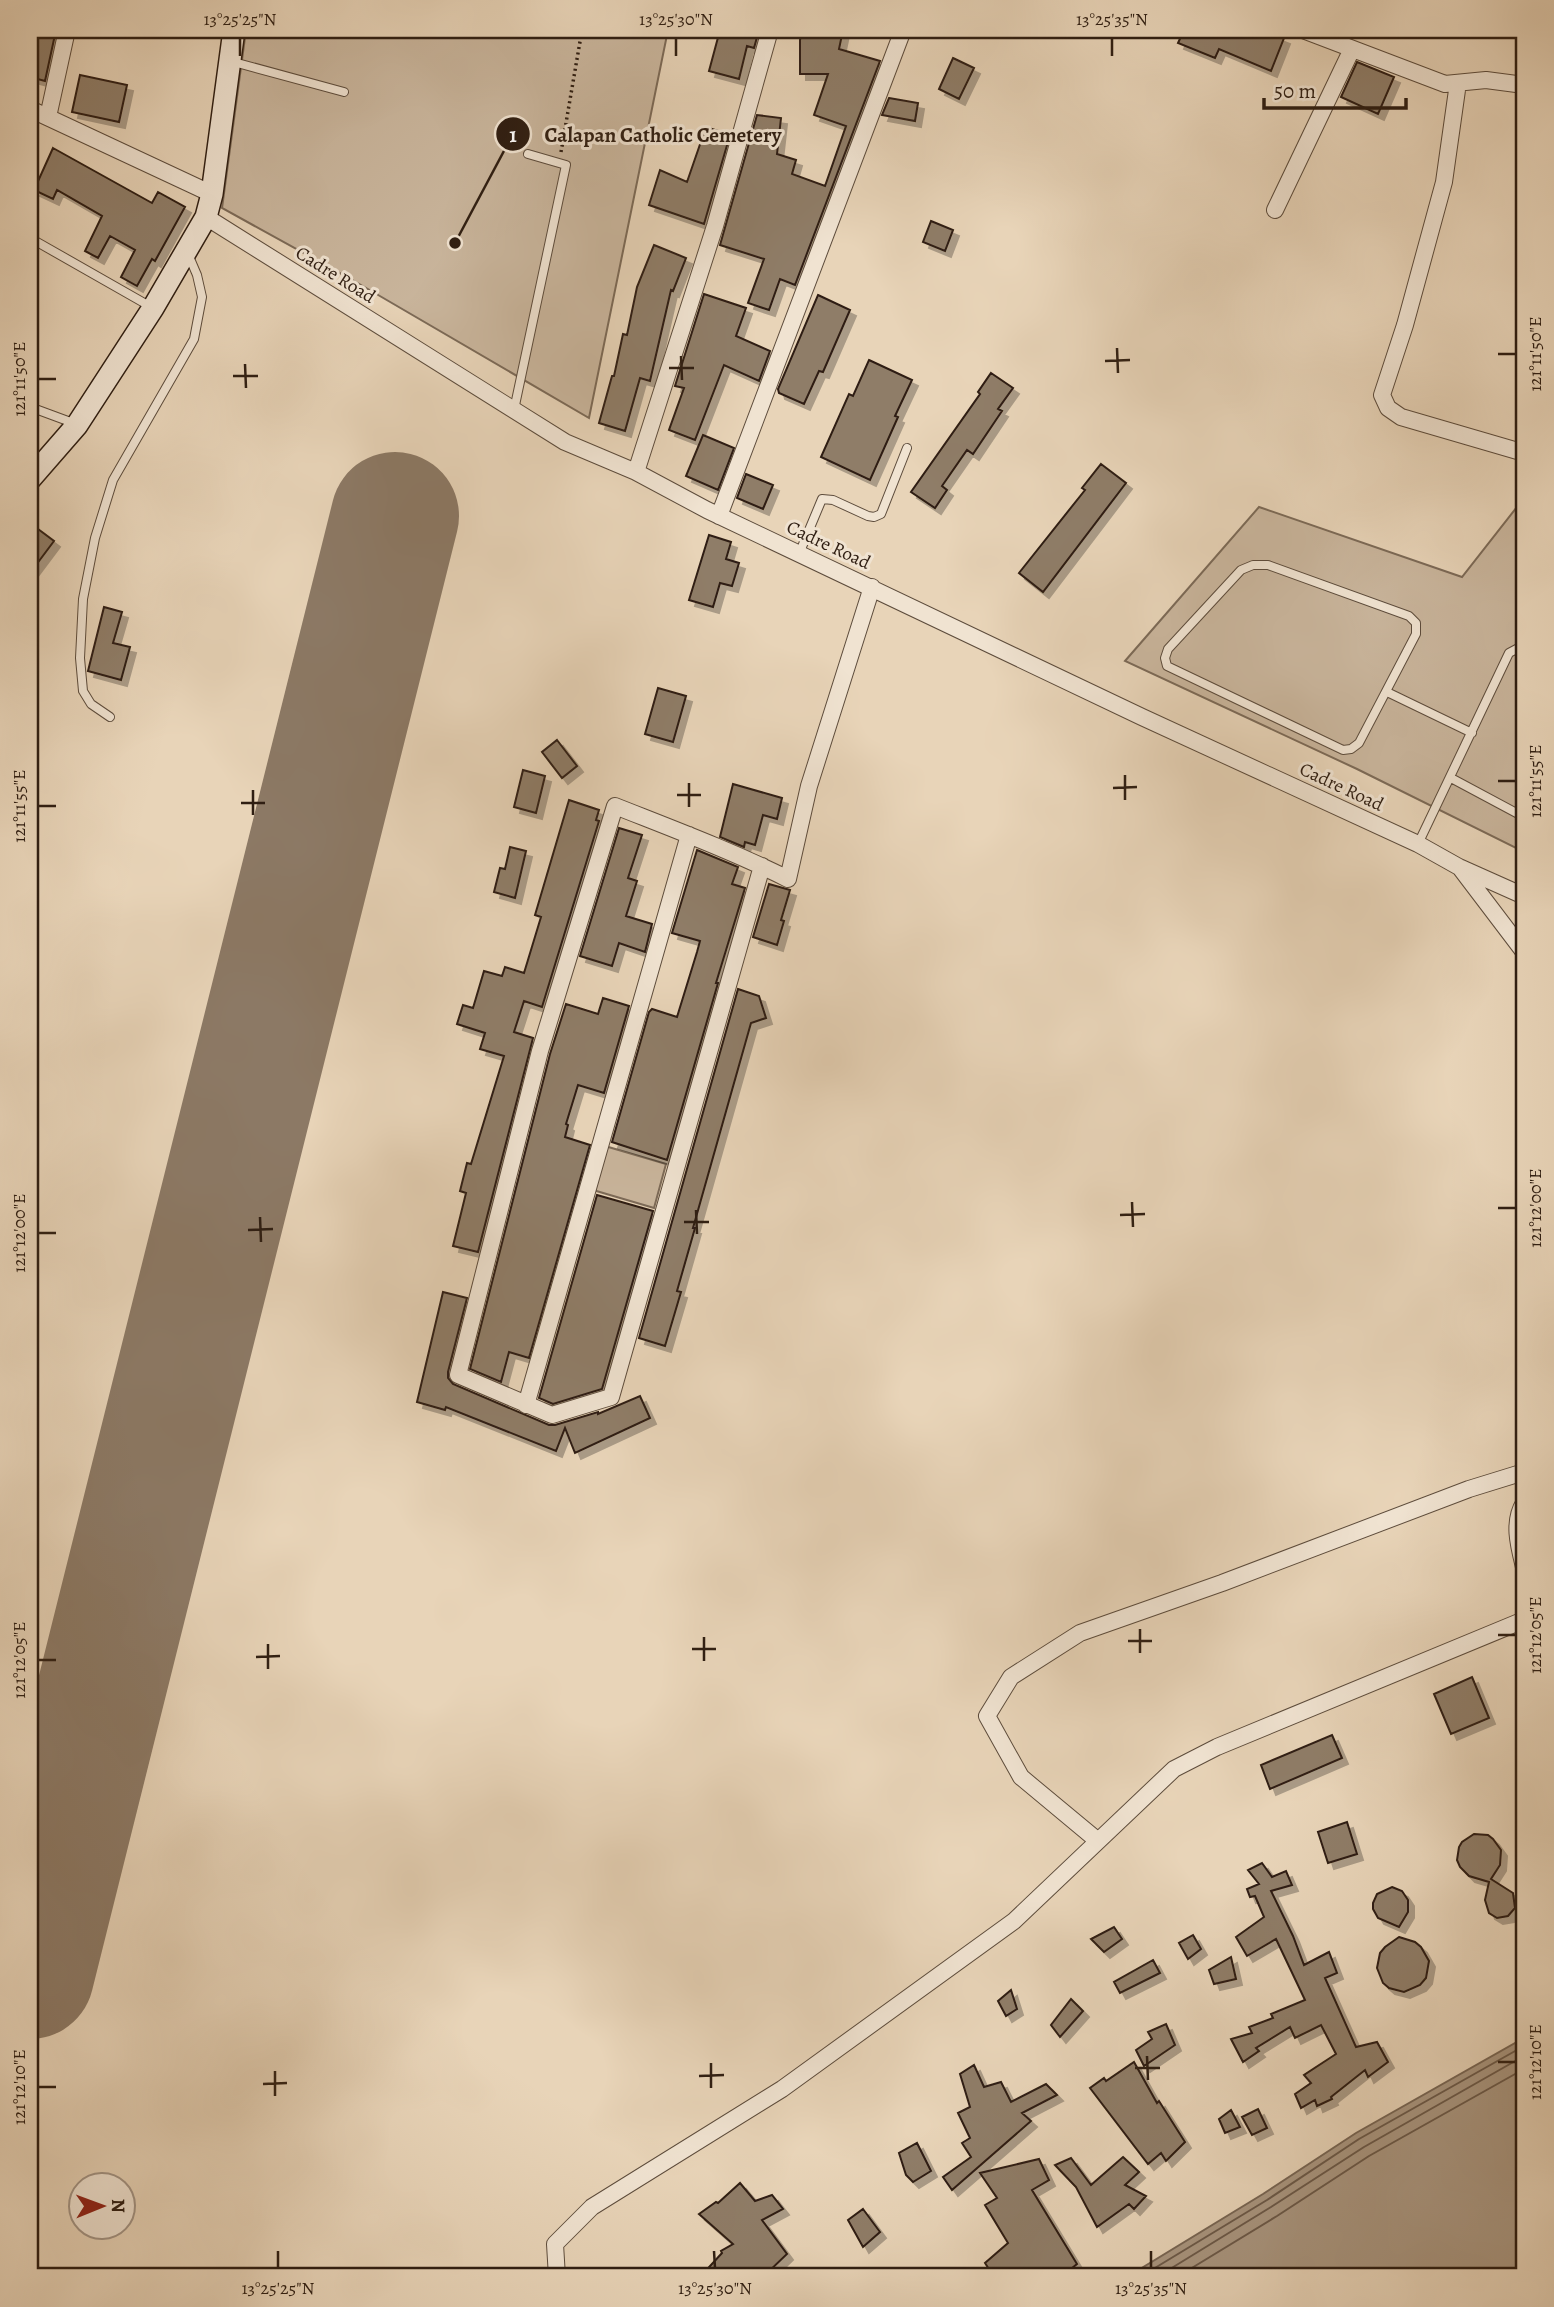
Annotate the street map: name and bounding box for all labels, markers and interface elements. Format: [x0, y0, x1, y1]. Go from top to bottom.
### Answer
text: 13°25'25"N [203, 7, 277, 31]
text: 13°25'30"N [639, 7, 713, 31]
text: 13°25'35"N [1076, 7, 1148, 31]
scale bar [1264, 66, 1405, 110]
text: 50 m [1274, 77, 1316, 105]
callout: Calapan Catholic Cemetery [496, 113, 796, 155]
text: 1 [509, 121, 517, 149]
text: Calapan Catholic Cemetery [544, 121, 783, 149]
street label: Cadre Road [290, 240, 381, 310]
text: 121°11'50"E [1523, 316, 1547, 392]
text: 121°11'50"E [7, 341, 31, 417]
street label: Cadre Road [782, 514, 876, 576]
text: 121°11'55"E [1523, 744, 1547, 818]
street label: Cadre Road [1295, 756, 1389, 818]
text: 121°11'55"E [7, 769, 31, 843]
text: 121°12'00"E [1523, 1168, 1547, 1248]
text: 121°12'00"E [7, 1193, 31, 1273]
text: 121°12'05"E [1523, 1596, 1547, 1674]
text: 121°12'05"E [7, 1621, 31, 1699]
text: 121°12'10"E [1523, 2024, 1547, 2100]
text: 121°12'10"E [7, 2049, 31, 2125]
north arrow [66, 2170, 136, 2240]
text: N [105, 2199, 131, 2213]
text: 13°25'25"N [241, 2276, 315, 2300]
text: 13°25'30"N [678, 2276, 752, 2300]
text: 13°25'35"N [1115, 2276, 1187, 2300]

